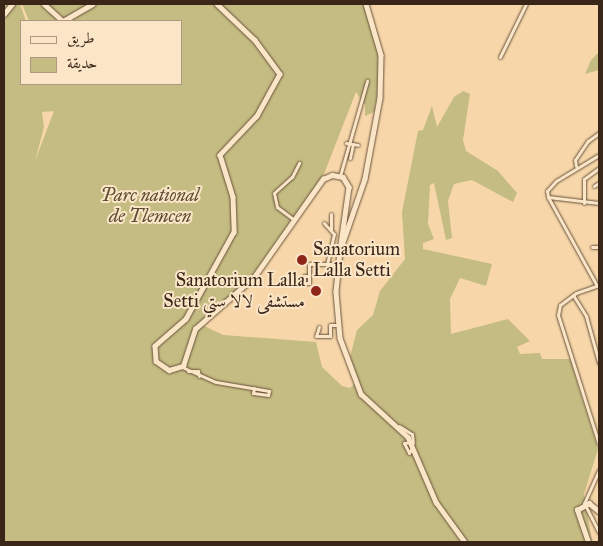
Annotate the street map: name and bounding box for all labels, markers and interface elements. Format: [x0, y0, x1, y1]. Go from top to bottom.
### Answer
legend [20, 20, 182, 85]
text: طريق [67, 29, 94, 47]
text: حديقة [67, 54, 97, 72]
park label: Parc national de Tlemcen [101, 185, 199, 228]
place label: Sanatorium Lalla Setti [313, 239, 400, 282]
marker: Sanatorium Lalla Setti [295, 253, 309, 267]
place label: Sanatorium Lalla Setti مستشفى لالا ستي [163, 270, 305, 312]
marker: Sanatorium Lalla Setti مستشفى لالا ستي [309, 284, 323, 298]

